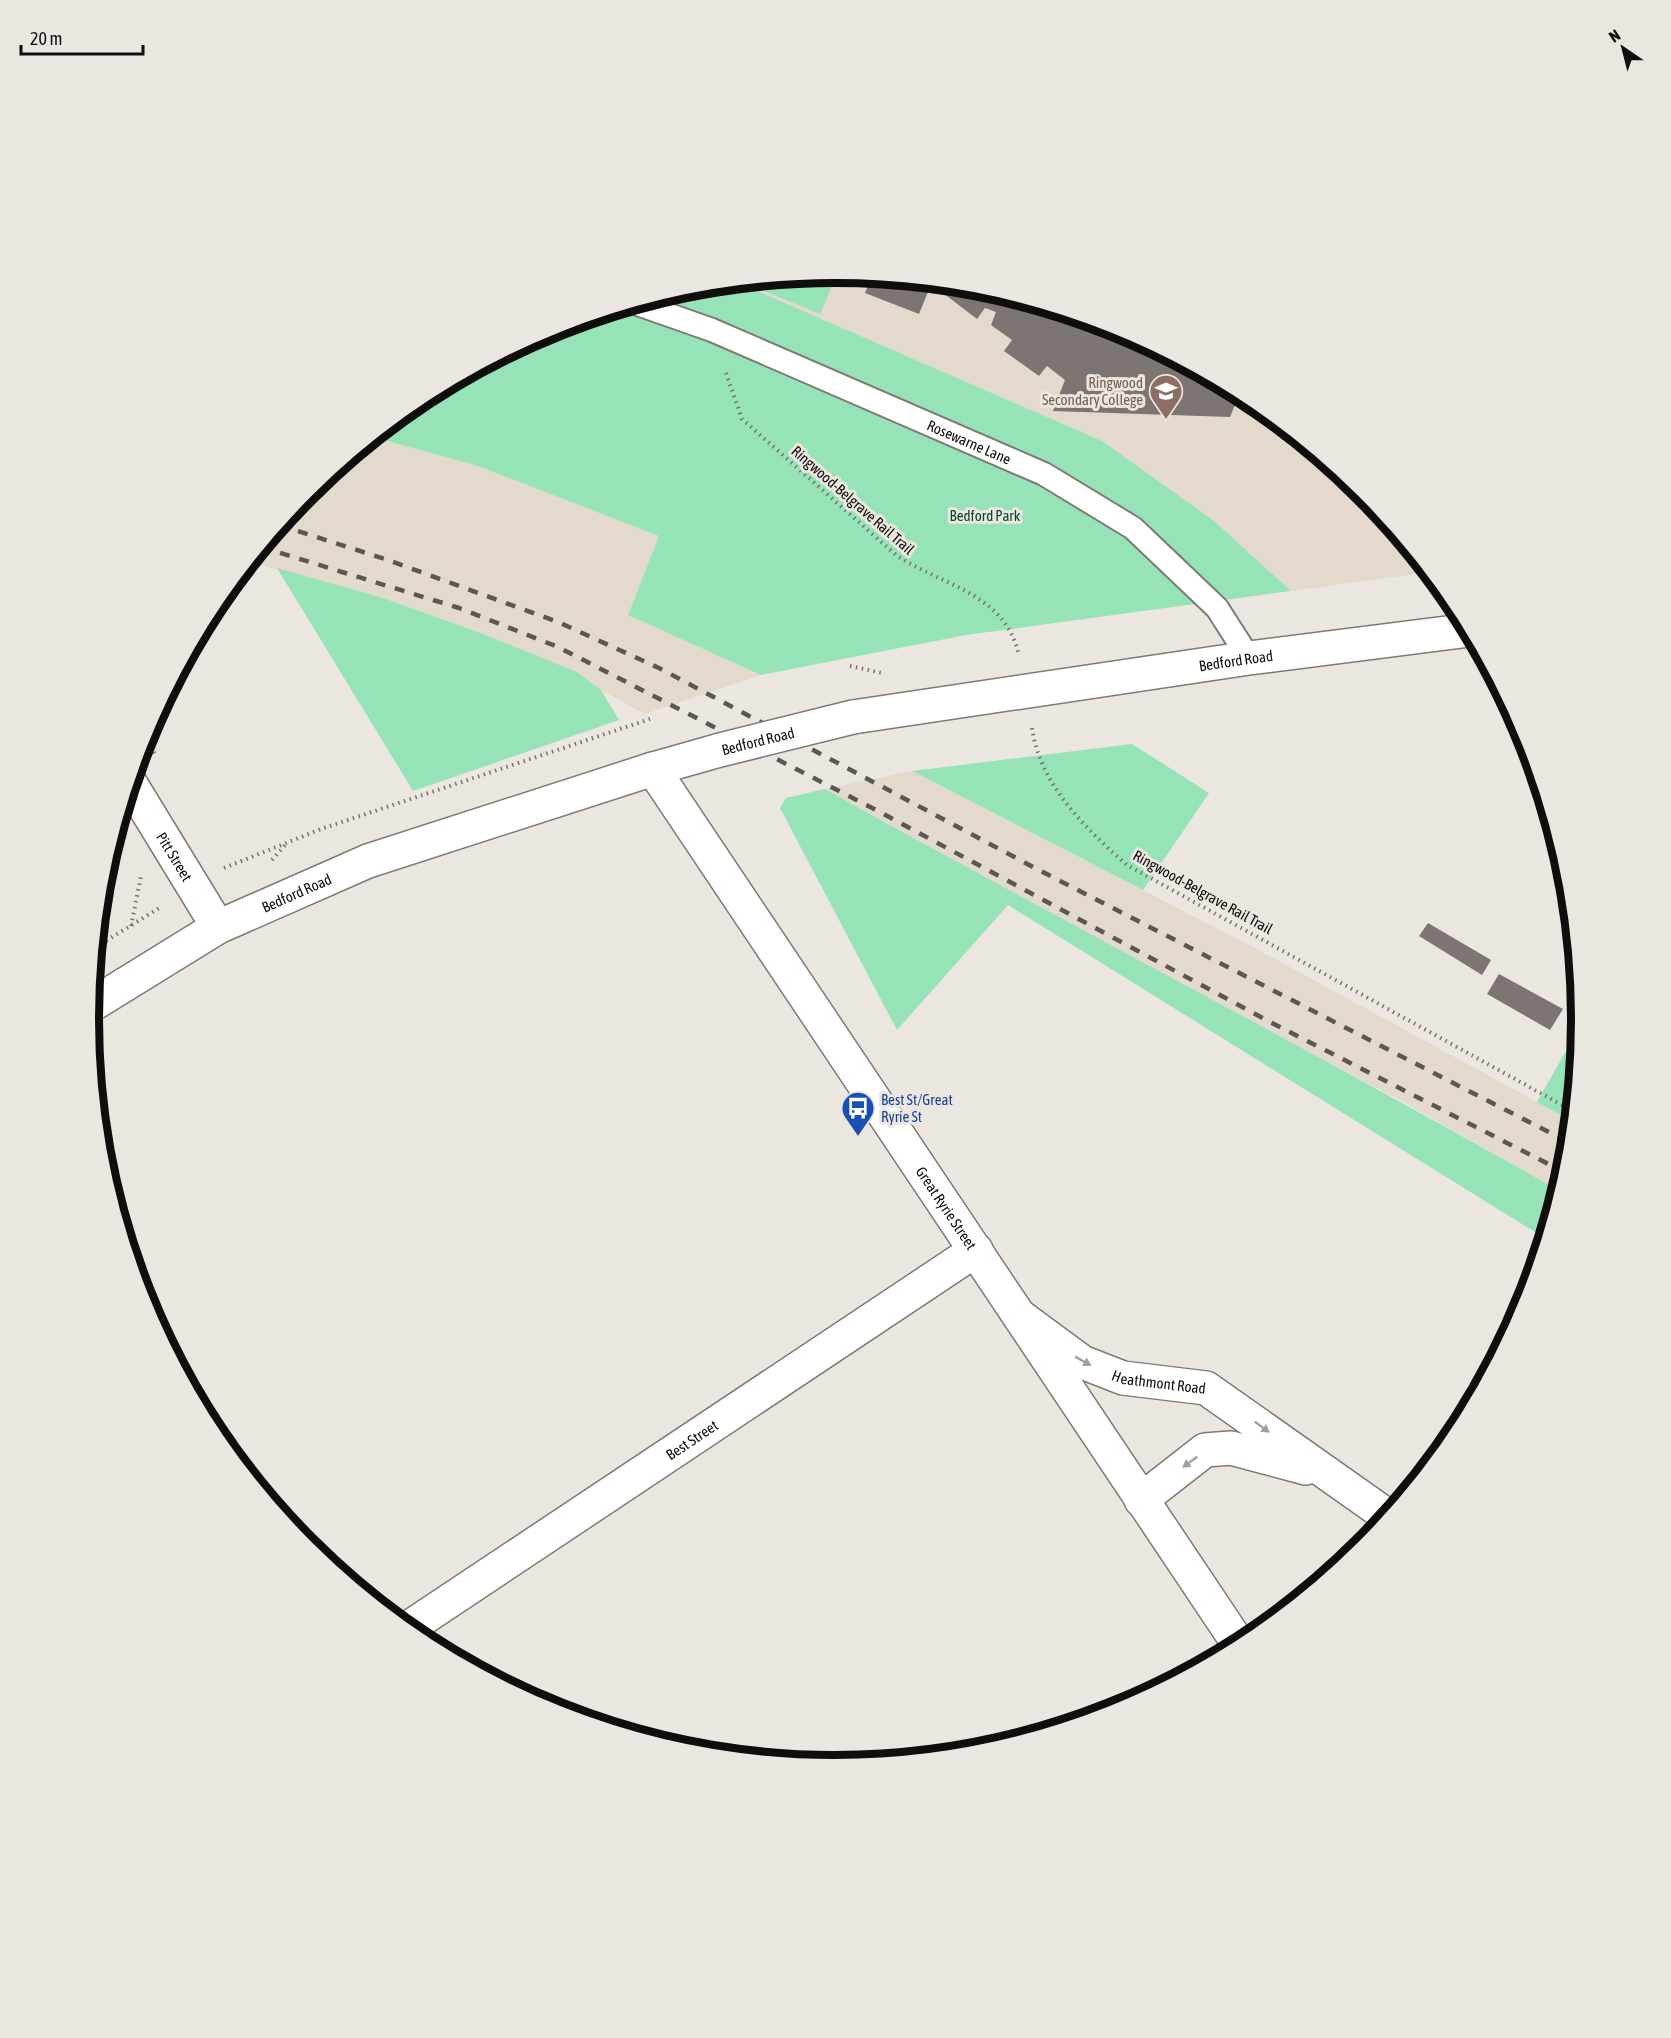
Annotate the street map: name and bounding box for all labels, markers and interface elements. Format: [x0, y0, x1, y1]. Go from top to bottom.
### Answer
scale bar [21, 18, 142, 56]
north arrow [1593, 18, 1653, 78]
text: N [1605, 26, 1623, 46]
text: 20 m [30, 28, 62, 49]
school or university icon: Ringwood Secondary College [1148, 373, 1184, 420]
place label: Ringwood Secondary College [1042, 374, 1143, 408]
street label: Rosewarne Lane [925, 416, 1014, 467]
street label: Ringwood-Belgrave Rail Trail [788, 442, 918, 558]
park label: Bedford Park [950, 507, 1021, 524]
street label: Bedford Road [1198, 647, 1274, 674]
street label: Bedford Road [720, 723, 796, 758]
street label: Pitt Street [153, 829, 196, 884]
street label: Ringwood-Belgrave Rail Trail [1130, 847, 1276, 937]
street label: Bedford Road [259, 870, 334, 915]
bus stop icon: Best St/Great Ryrie St [840, 1090, 876, 1137]
place label: Best St/Great Ryrie St [881, 1091, 953, 1125]
street label: Great Ryrie Street [913, 1163, 980, 1252]
one-way arrow [1075, 1356, 1092, 1366]
street label: Heathmont Road [1110, 1366, 1207, 1396]
street label: Best Street [663, 1416, 721, 1463]
one-way arrow [1254, 1420, 1270, 1433]
one-way arrow [1182, 1455, 1197, 1467]

